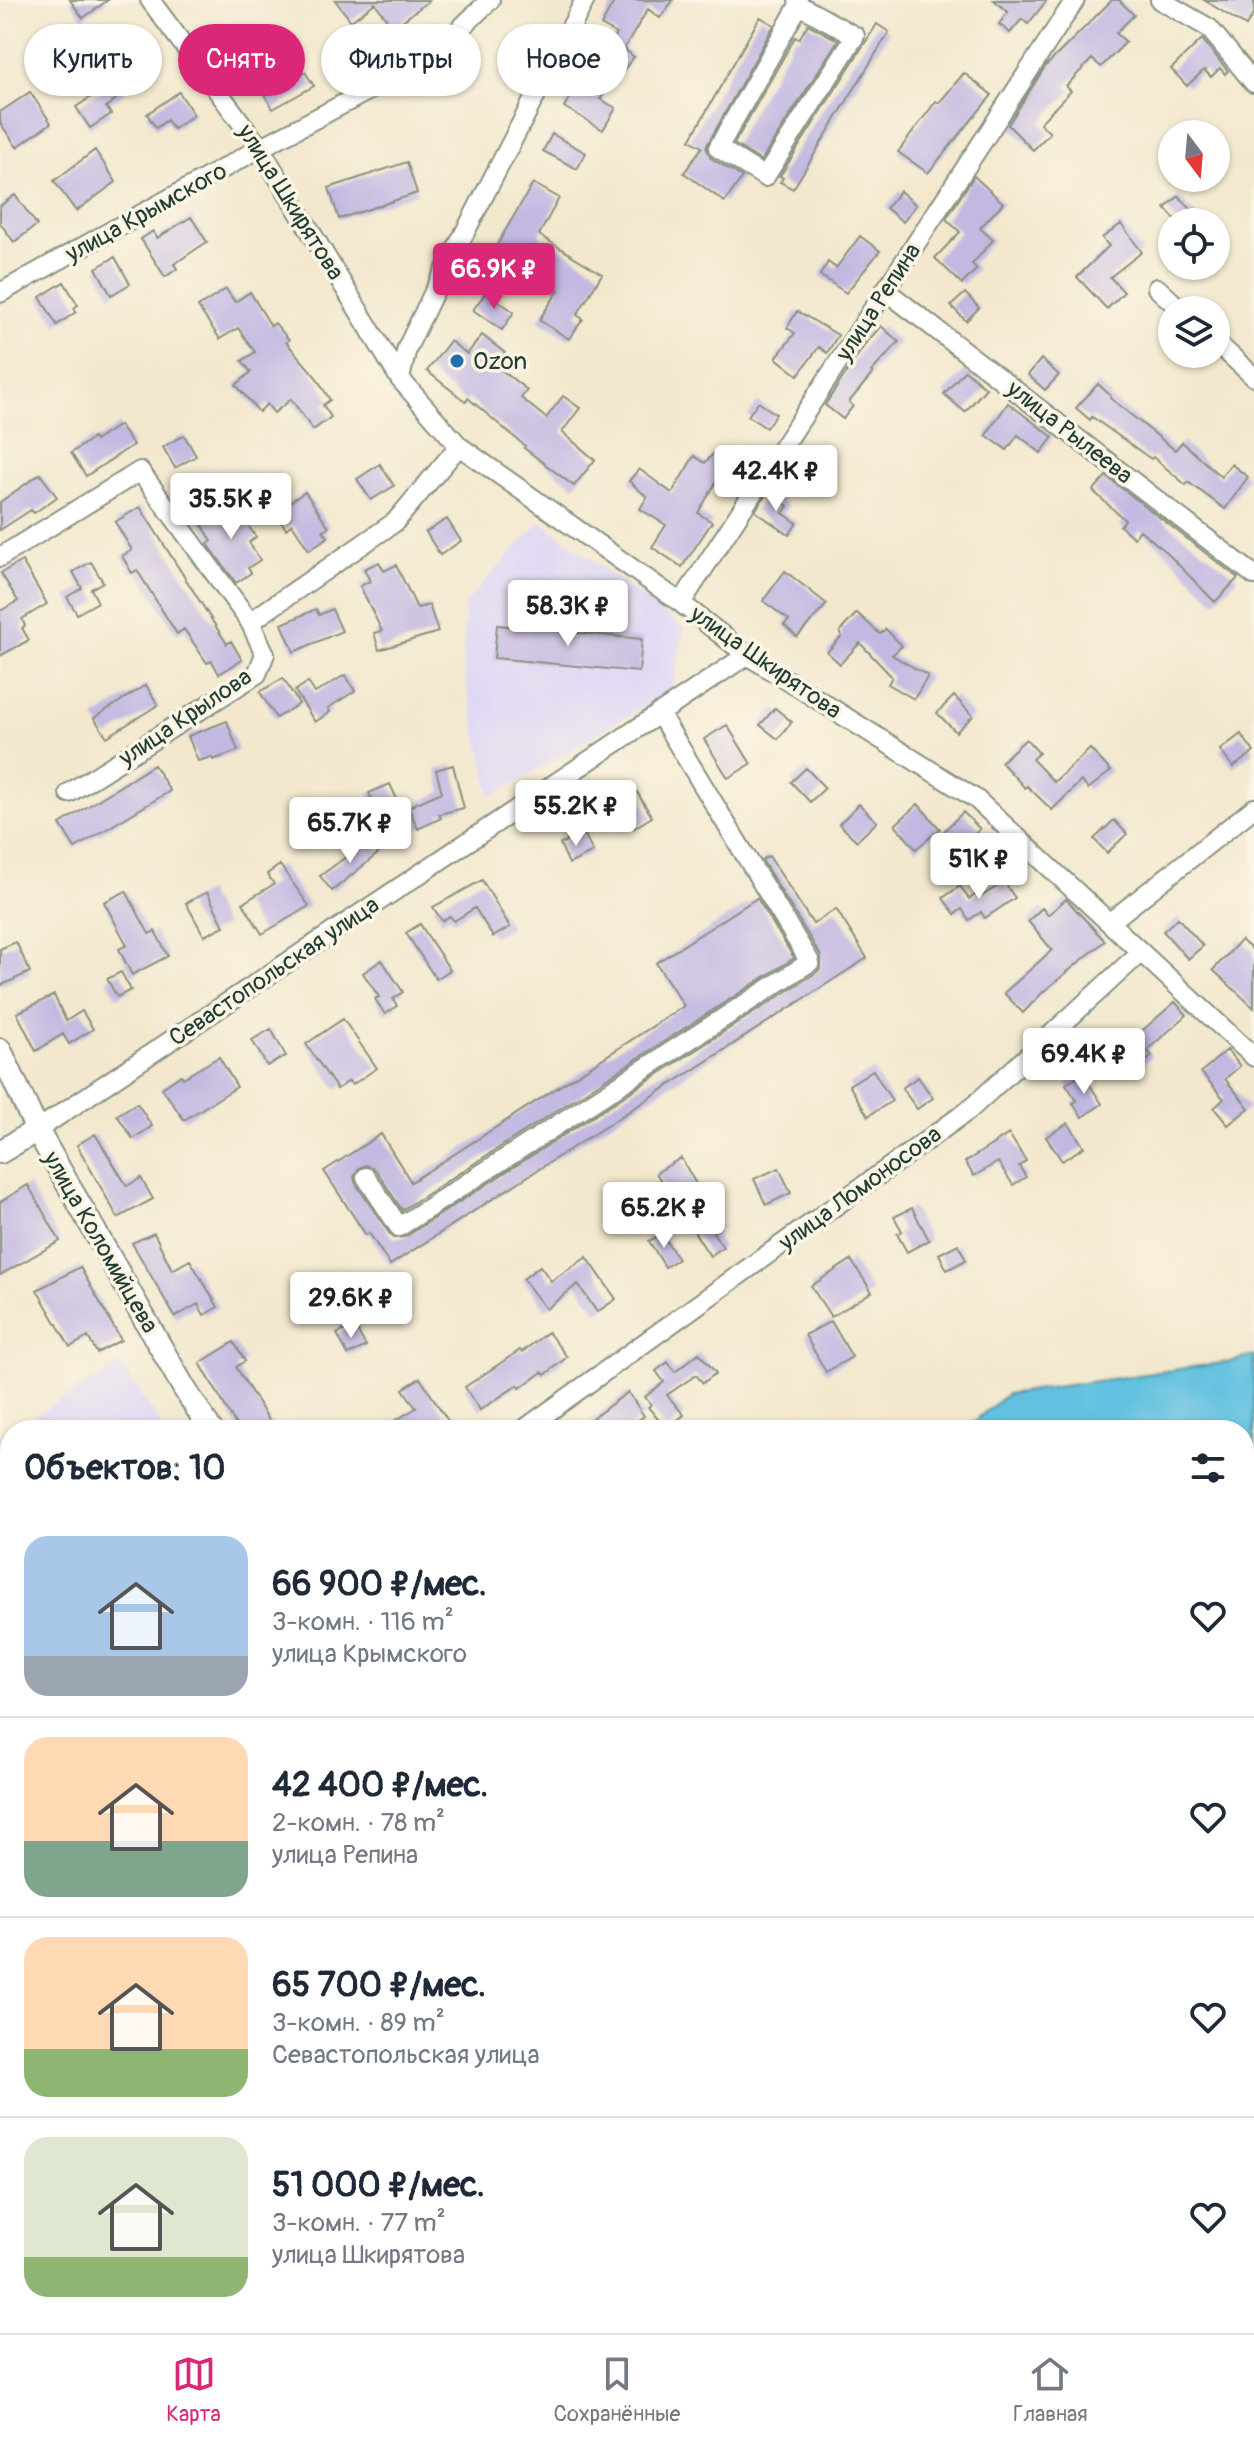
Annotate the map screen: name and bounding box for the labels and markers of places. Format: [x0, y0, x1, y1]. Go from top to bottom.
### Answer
pin: 66.9K ₽ [420, 243, 568, 311]
place label: Ozon [473, 347, 527, 376]
marker: Ozon [448, 352, 466, 370]
pin: 42.4K ₽ [702, 445, 850, 513]
pin: 35.5K ₽ [157, 473, 305, 541]
pin: 58.3K ₽ [494, 580, 642, 648]
pin: 55.2K ₽ [502, 780, 650, 848]
pin: 65.7K ₽ [276, 797, 424, 865]
pin: 51K ₽ [923, 833, 1035, 901]
pin: 69.4K ₽ [1010, 1028, 1158, 1096]
pin: 65.2K ₽ [590, 1182, 738, 1250]
pin: 29.6K ₽ [277, 1272, 425, 1340]

